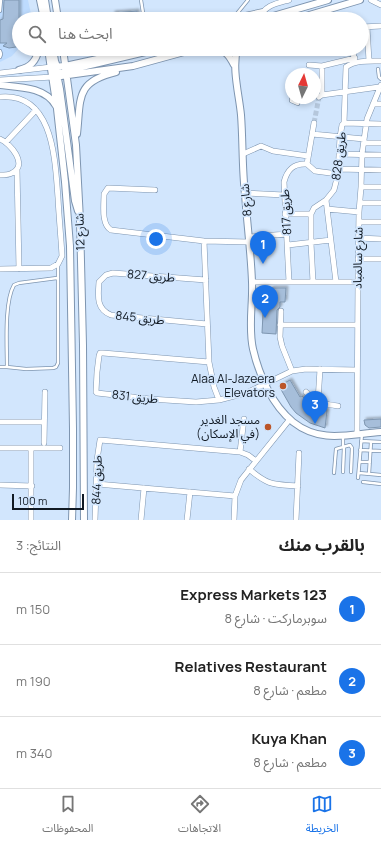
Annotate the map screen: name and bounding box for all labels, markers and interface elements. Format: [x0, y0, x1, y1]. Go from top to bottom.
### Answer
search box [12, 12, 369, 56]
icon: search [26, 23, 48, 45]
text: ابحث هنا [58, 23, 113, 44]
north arrow [285, 68, 321, 104]
street label: طريق 828 [327, 131, 350, 181]
street label: شارع 8 [236, 183, 256, 217]
street label: طريق 817 [276, 189, 295, 235]
street label: شارع 12 [70, 213, 90, 251]
street label: شارع سالمباد [348, 227, 368, 289]
your location [146, 229, 166, 249]
pin: 1 [250, 231, 276, 264]
street label: طريق 827 [126, 265, 176, 286]
pin: 2 [252, 285, 278, 318]
street label: طريق 845 [115, 306, 165, 329]
place label: Alaa Al-Jazeera Elevators [191, 370, 275, 401]
marker: Alaa Al-Jazeera Elevators [278, 381, 288, 391]
street label: طريق 831 [111, 386, 159, 407]
pin: 3 [302, 391, 328, 424]
place label: مسجد الغدير (في الإسكان) [196, 411, 260, 444]
marker: مسجد الغدير (في الإسكان) [263, 422, 273, 432]
street label: طريق 844 [87, 455, 106, 505]
scale bar [12, 492, 84, 511]
text: 100 m [18, 493, 47, 508]
text: بالقرب منك [279, 533, 365, 556]
text: النتائج: 3 [16, 536, 61, 554]
text: 123 Express Markets [180, 584, 327, 605]
text: 150 m [16, 600, 50, 618]
text: 1 [349, 600, 355, 618]
text: سوبرماركت · شارع 8 [224, 609, 327, 627]
text: Relatives Restaurant [174, 656, 327, 677]
text: 190 m [16, 672, 51, 690]
text: 2 [348, 672, 356, 690]
text: مطعم · شارع 8 [253, 681, 327, 699]
text: Kuya Khan [252, 728, 327, 749]
text: 340 m [16, 744, 52, 762]
text: 3 [348, 744, 356, 762]
text: مطعم · شارع 8 [253, 753, 327, 771]
tab: المحفوظات [42, 793, 93, 840]
tab: الاتجاهات [178, 793, 221, 840]
tab: الخريطة [306, 793, 339, 840]

